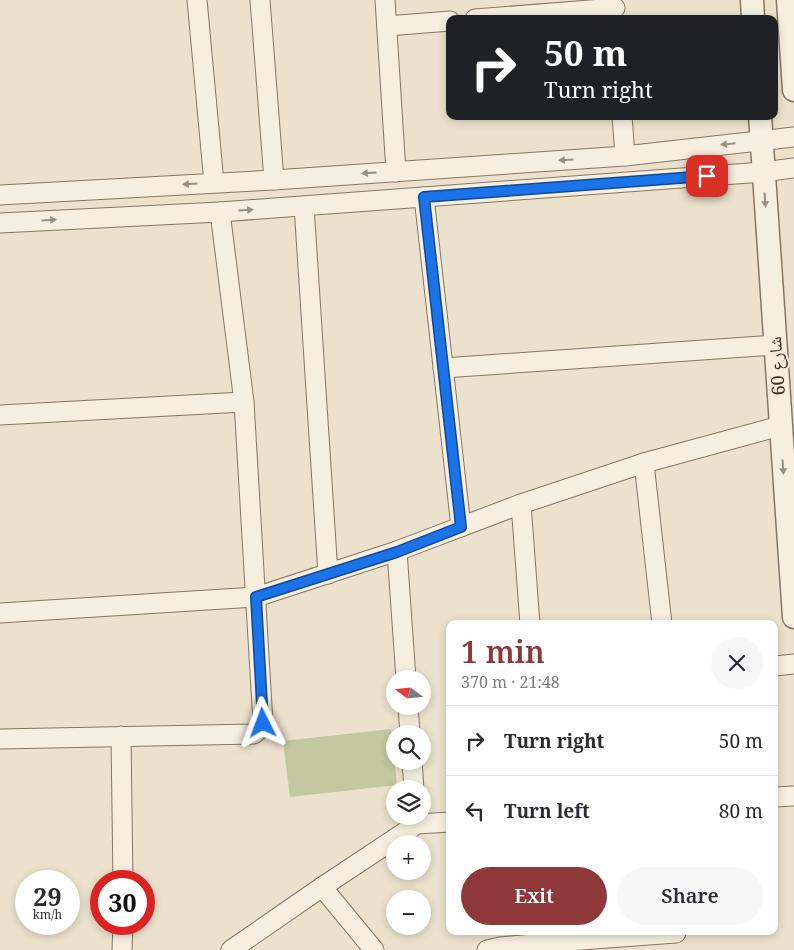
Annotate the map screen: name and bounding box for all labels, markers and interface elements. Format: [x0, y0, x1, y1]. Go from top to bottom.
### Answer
text: 50 m [544, 29, 627, 76]
icon: right [461, 35, 526, 100]
text: Turn right [544, 74, 653, 104]
one-way arrow [720, 140, 736, 148]
pin [686, 155, 728, 197]
one-way arrow [558, 156, 574, 164]
icon: arrive [693, 162, 721, 190]
one-way arrow [361, 170, 377, 178]
one-way arrow [181, 181, 197, 189]
one-way arrow [762, 192, 770, 208]
one-way arrow [238, 206, 254, 214]
one-way arrow [41, 216, 57, 224]
street label: شارع 60 [762, 336, 790, 396]
one-way arrow [780, 459, 788, 475]
text: 1 min [461, 631, 545, 672]
button: close [711, 637, 763, 689]
north arrow [386, 670, 431, 715]
map controls [386, 670, 431, 935]
text: 370 m · 21:48 [461, 671, 560, 693]
position arrow [236, 696, 288, 748]
button: search [386, 725, 431, 770]
icon: right [461, 727, 489, 755]
text: Turn right [504, 728, 604, 754]
text: 50 m [719, 728, 763, 754]
button: layers [386, 780, 431, 825]
icon: left [461, 797, 489, 825]
text: Turn left [504, 798, 590, 824]
text: 80 m [719, 798, 763, 824]
button: + [386, 835, 431, 880]
button: Exit [461, 867, 607, 925]
button: Share [617, 867, 763, 925]
speed limit sign: 30 [90, 870, 155, 935]
text: 29 [33, 879, 62, 913]
button: − [386, 890, 431, 935]
text: km/h [33, 906, 62, 923]

